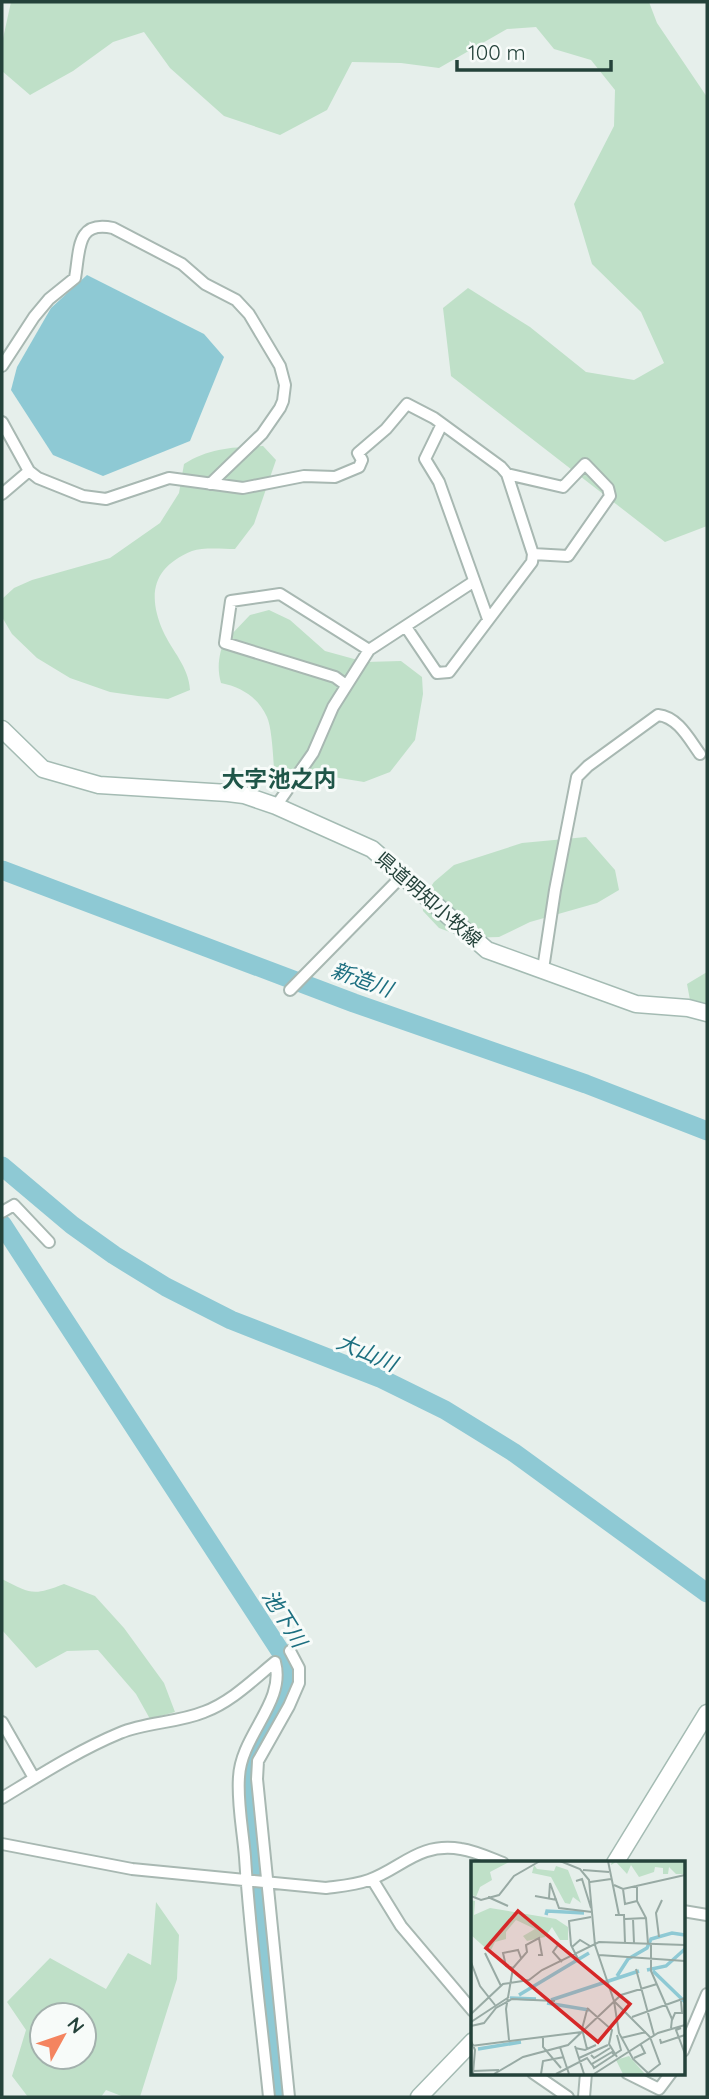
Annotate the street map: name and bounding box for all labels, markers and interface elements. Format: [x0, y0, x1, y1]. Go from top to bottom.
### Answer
scale bar [457, 28, 611, 72]
text: 100 m [468, 39, 526, 65]
district label: 大字池之内 [222, 764, 337, 793]
street label: 県道明知小牧線 [371, 846, 487, 952]
water label: 新造川 [328, 956, 398, 1003]
water label: 大山川 [333, 1328, 403, 1377]
water label: 池下川 [257, 1584, 314, 1653]
inset map [471, 1861, 684, 2074]
north arrow [28, 2001, 98, 2071]
text: N [62, 2012, 90, 2038]

